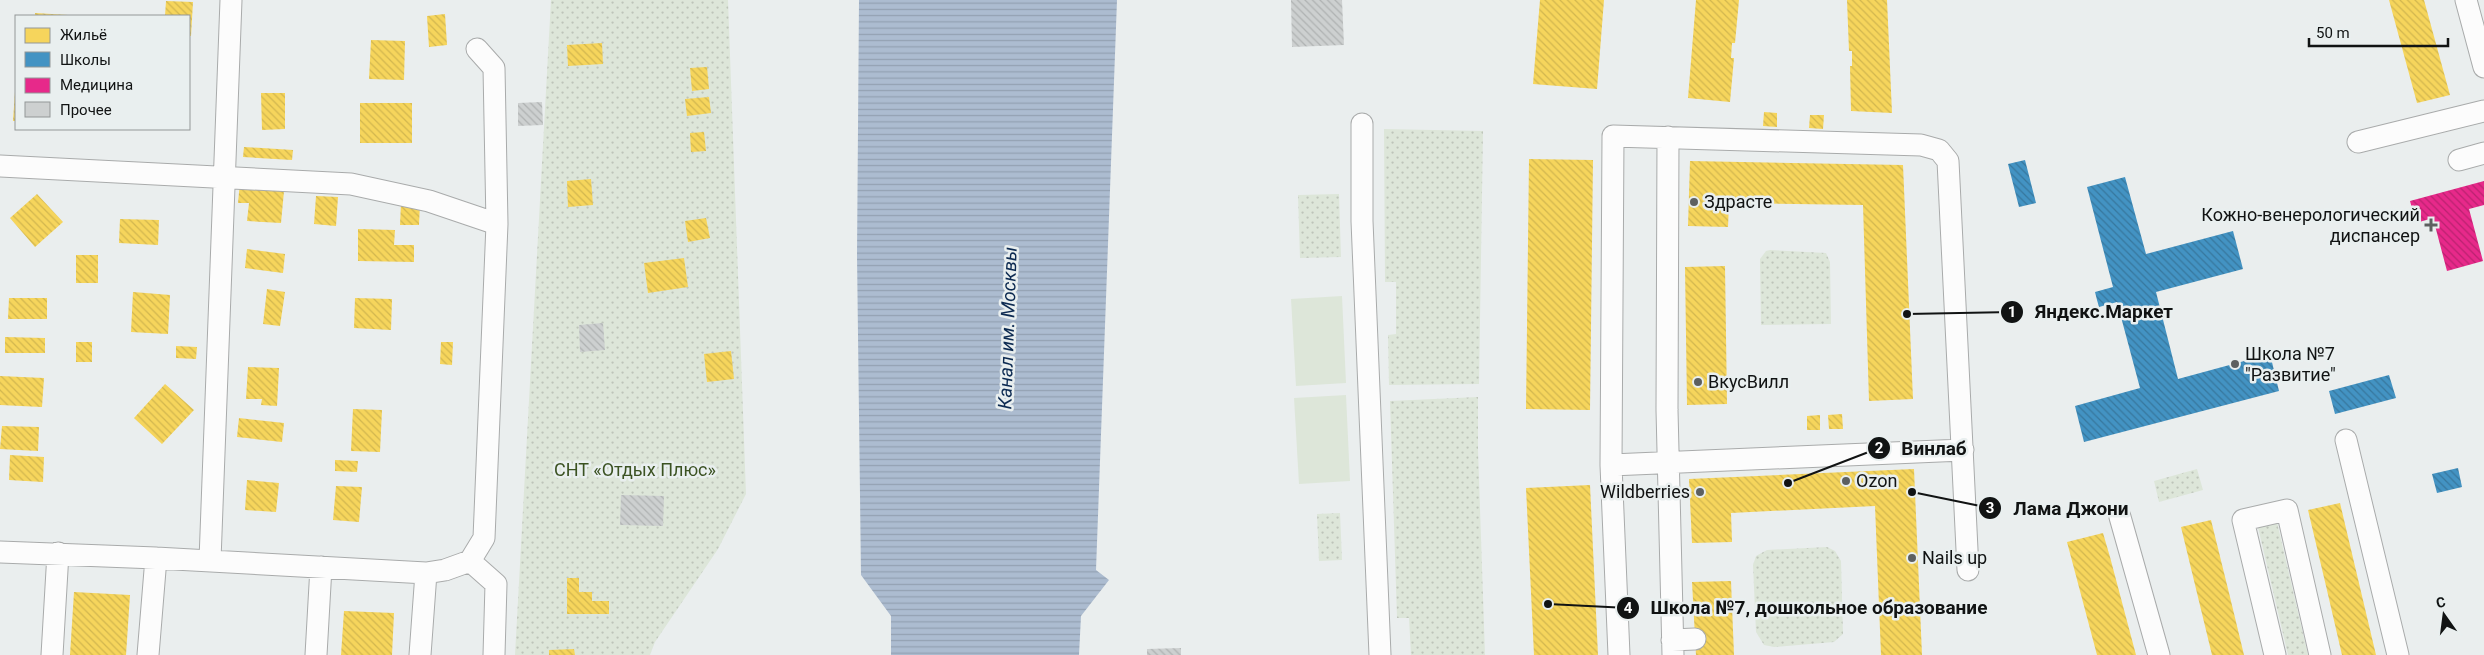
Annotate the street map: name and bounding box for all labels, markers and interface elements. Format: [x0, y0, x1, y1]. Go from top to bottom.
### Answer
legend [15, 15, 190, 130]
scale bar [2309, 15, 2448, 47]
text: 50 m [2316, 24, 2350, 42]
text: Жильё [60, 26, 107, 44]
text: Школы [60, 51, 111, 69]
text: Медицина [60, 76, 133, 94]
text: Прочее [60, 101, 112, 119]
place label: Здрасте [1704, 191, 1772, 212]
marker: Здрасте [1688, 196, 1700, 208]
place label: Кожно-венерологический диспансер [2201, 204, 2420, 246]
marker: Кожно-венерологический диспансер [2424, 218, 2438, 232]
water label: Канал им. Москвы [993, 246, 1022, 410]
callout: Яндекс.Маркет [2000, 295, 2183, 329]
text: Яндекс.Маркет [2034, 300, 2173, 323]
text: 1 [2008, 303, 2016, 321]
place label: Школа №7 "Развитие" [2245, 343, 2336, 385]
marker: Школа №7 "Развитие" [2229, 358, 2241, 370]
place label: ВкусВилл [1708, 371, 1789, 392]
marker: ВкусВилл [1692, 376, 1704, 388]
callout: Винлаб [1866, 431, 1977, 465]
text: Винлаб [1901, 437, 1967, 460]
text: 2 [1875, 439, 1884, 457]
park label: СНТ «Отдых Плюс» [554, 459, 716, 480]
place label: Ozon [1856, 470, 1897, 491]
marker: Ozon [1840, 475, 1852, 487]
place label: Wildberries [1600, 481, 1690, 502]
marker: Wildberries [1694, 486, 1706, 498]
callout: Лама Джони [1978, 491, 2138, 525]
text: Лама Джони [2013, 497, 2129, 520]
text: 3 [1986, 499, 1994, 517]
place label: Nails up [1922, 547, 1987, 568]
marker: Nails up [1906, 552, 1918, 564]
north arrow [2419, 590, 2469, 640]
callout: Школа №7, дошкольное образование [1616, 591, 1998, 625]
text: С [2434, 594, 2447, 611]
text: Школа №7, дошкольное образование [1651, 596, 1987, 619]
text: 4 [1624, 599, 1633, 617]

